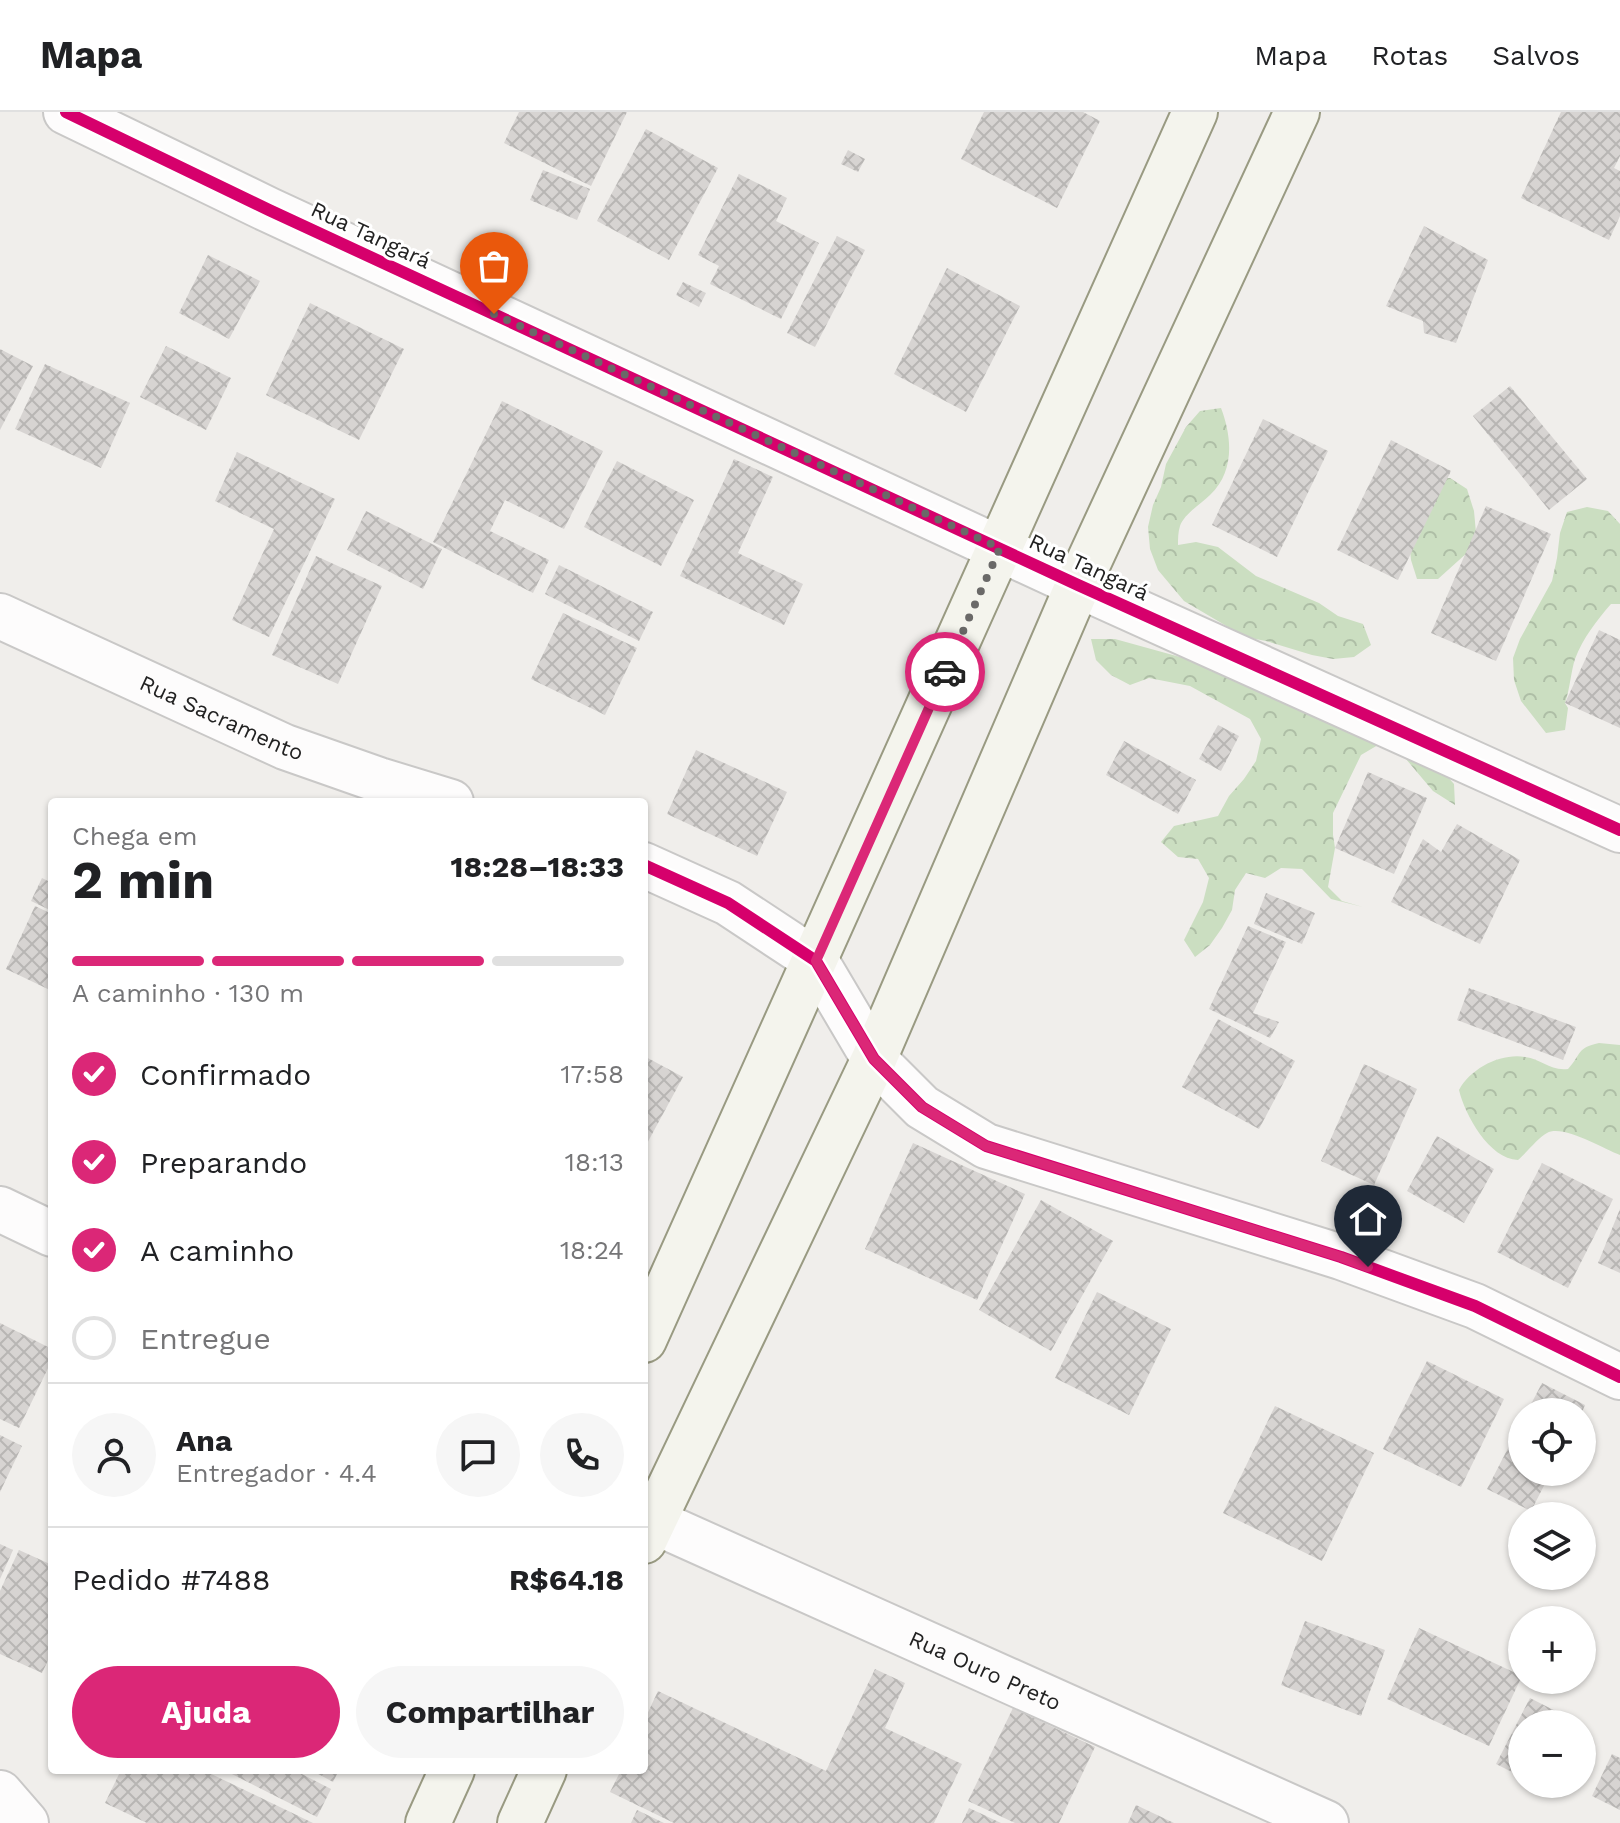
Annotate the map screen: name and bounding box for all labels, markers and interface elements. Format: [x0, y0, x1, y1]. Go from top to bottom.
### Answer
text: Mapa [40, 33, 142, 77]
text: Mapa [1254, 39, 1327, 72]
text: Rotas [1371, 39, 1448, 72]
text: Salvos [1492, 39, 1580, 72]
street label: Rua Tangará [307, 196, 435, 274]
pin [460, 232, 528, 314]
icon: bag [472, 244, 516, 288]
street label: Rua Tangará [1025, 528, 1153, 606]
courier [905, 632, 985, 712]
icon: car [923, 650, 967, 694]
street label: Rua Sacramento [136, 670, 307, 765]
text: Chega em [72, 821, 198, 851]
text: 18:28–18:33 [451, 849, 624, 884]
text: 2 min [72, 850, 214, 911]
text: A caminho · 130 m [72, 978, 304, 1008]
icon: check [72, 1052, 116, 1096]
text: Confirmado [140, 1057, 311, 1092]
text: 17:58 [560, 1059, 624, 1089]
icon: check [72, 1140, 116, 1184]
text: Preparando [140, 1145, 307, 1180]
text: 18:13 [565, 1147, 624, 1177]
pin [1334, 1185, 1402, 1267]
icon: home [1346, 1197, 1390, 1241]
icon: check [72, 1228, 116, 1272]
text: A caminho [140, 1233, 294, 1268]
text: 18:24 [560, 1235, 624, 1265]
text: Entregue [140, 1321, 271, 1356]
map controls [1508, 1398, 1596, 1798]
button: locate [1508, 1398, 1596, 1486]
button: person [72, 1413, 156, 1497]
button: chat [436, 1413, 520, 1497]
button: phone [540, 1413, 624, 1497]
text: Ana [176, 1423, 232, 1458]
text: Entregador · 4.4 [176, 1458, 377, 1488]
button: layers [1508, 1502, 1596, 1590]
text: Pedido #7488 [72, 1562, 270, 1597]
text: R$64.18 [509, 1562, 624, 1597]
button: + [1508, 1606, 1596, 1694]
street label: Rua Ouro Preto [905, 1625, 1065, 1715]
button: Ajuda [72, 1666, 340, 1758]
button: Compartilhar [356, 1666, 624, 1758]
button: − [1508, 1710, 1596, 1798]

